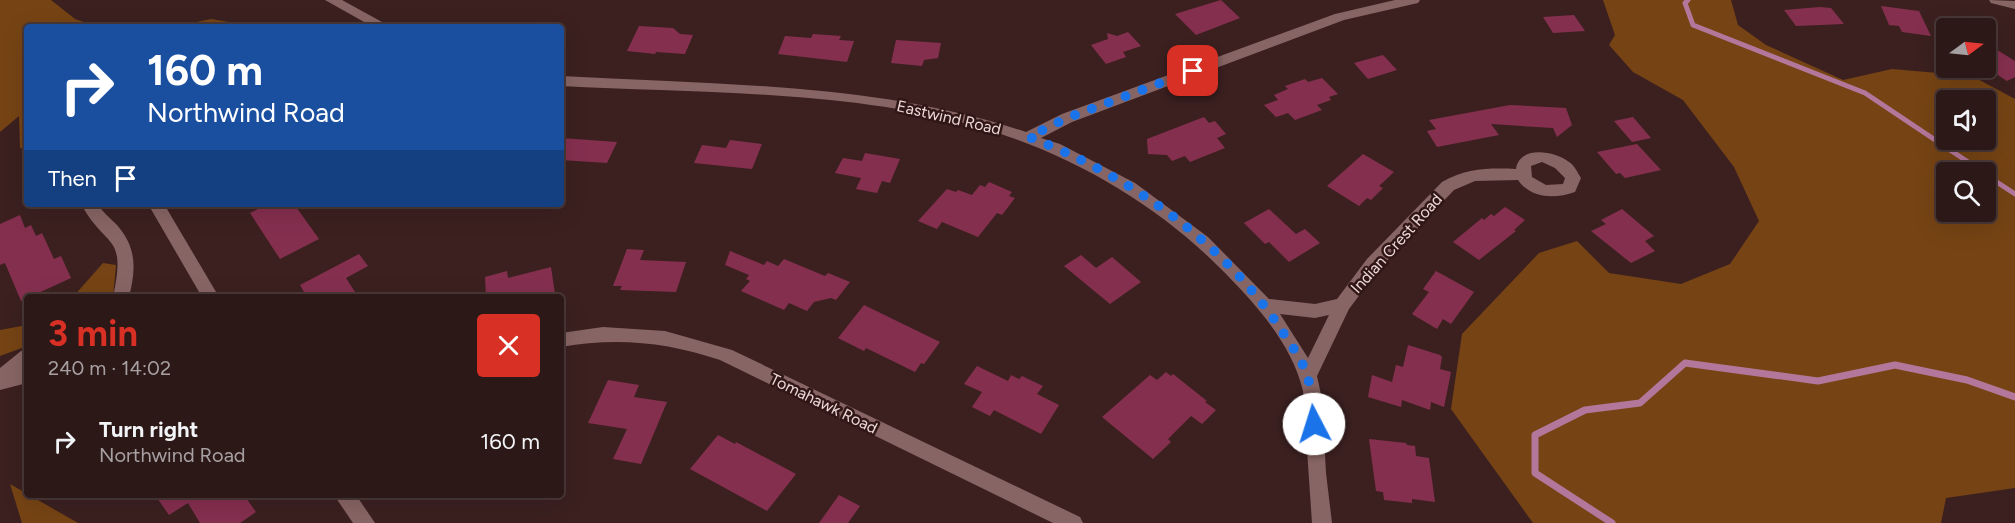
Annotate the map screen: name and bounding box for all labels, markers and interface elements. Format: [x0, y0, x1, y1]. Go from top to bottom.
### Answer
north arrow [1936, 18, 1996, 78]
map controls [1936, 18, 1996, 222]
text: 160 m [147, 45, 263, 96]
pin [1167, 45, 1218, 96]
icon: right [48, 48, 126, 126]
icon: arrive [1176, 54, 1209, 87]
button: sound [1936, 90, 1996, 150]
text: Northwind Road [147, 96, 345, 129]
street label: Eastwind Road [895, 96, 1003, 139]
icon: arrive [109, 162, 142, 195]
button: search [1936, 162, 1996, 222]
text: Then [48, 165, 97, 192]
street label: Indian Crest Road [1347, 190, 1446, 297]
text: 3 min [48, 312, 138, 355]
button: close [477, 314, 540, 377]
text: 240 m · 14:02 [48, 356, 171, 380]
street label: Tomahawk Road [767, 369, 881, 438]
position arrow [1282, 392, 1346, 456]
text: Turn right [99, 416, 198, 443]
icon: right [48, 425, 81, 458]
text: 160 m [480, 428, 540, 455]
text: Northwind Road [99, 443, 246, 467]

